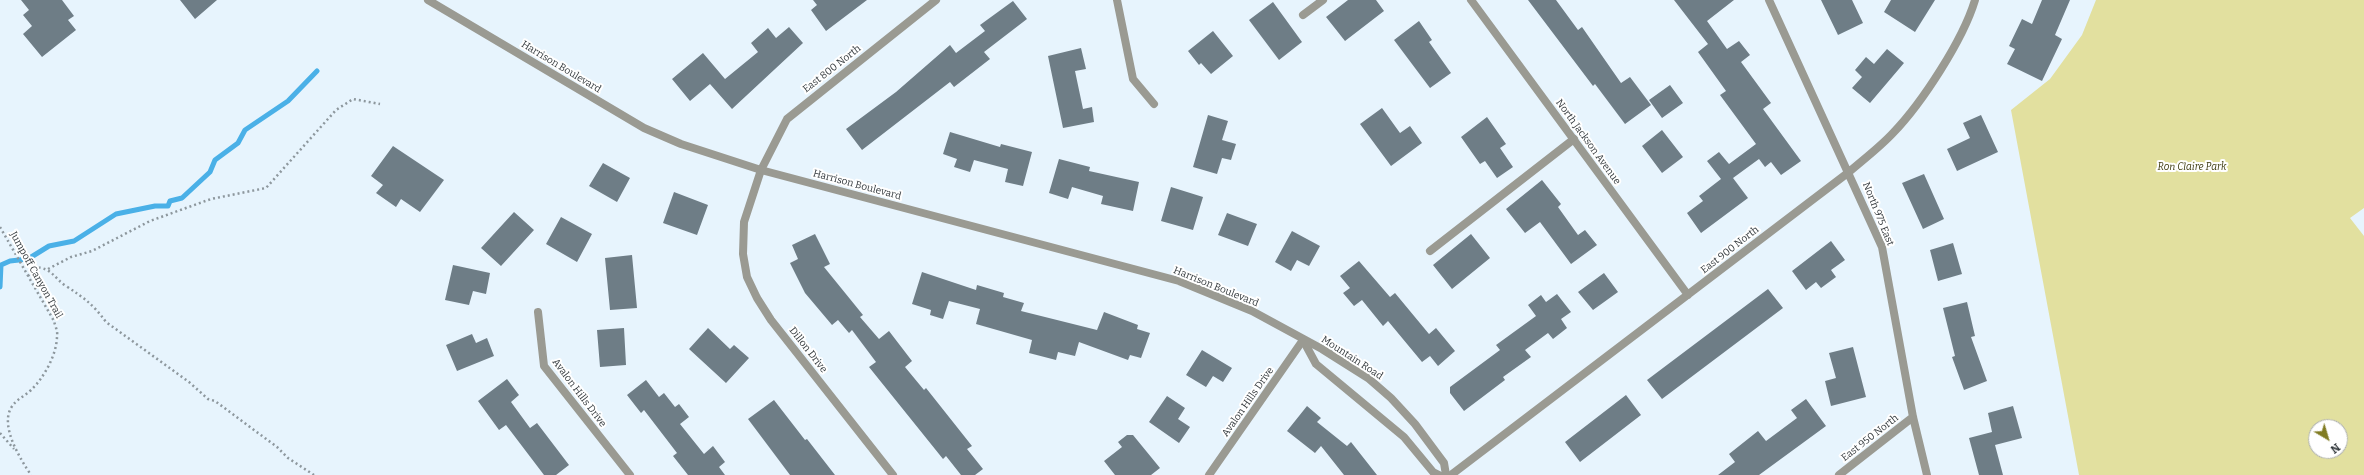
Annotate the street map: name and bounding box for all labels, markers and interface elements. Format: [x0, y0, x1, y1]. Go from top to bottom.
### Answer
street label: Harrison Boulevard [519, 38, 603, 96]
street label: East 800 North [801, 43, 863, 95]
street label: North Jackson Avenue [1553, 97, 1623, 187]
park label: Ron Claire Park [2158, 161, 2226, 173]
street label: Harrison Boulevard [812, 167, 902, 203]
street label: North 975 East [1860, 180, 1896, 248]
street label: East 900 North [1699, 224, 1761, 276]
street label: Jumpoff Canyon Trail [7, 230, 65, 320]
street label: Harrison Boulevard [1172, 264, 1260, 310]
street label: Dillon Drive [787, 325, 829, 375]
street label: Mountain Road [1319, 334, 1385, 382]
street label: Avalon Hills Drive [549, 357, 609, 429]
street label: Avalon Hills Drive [1220, 365, 1276, 439]
street label: East 950 North [1839, 412, 1901, 464]
north arrow [2308, 419, 2348, 459]
text: N [2328, 440, 2342, 456]

